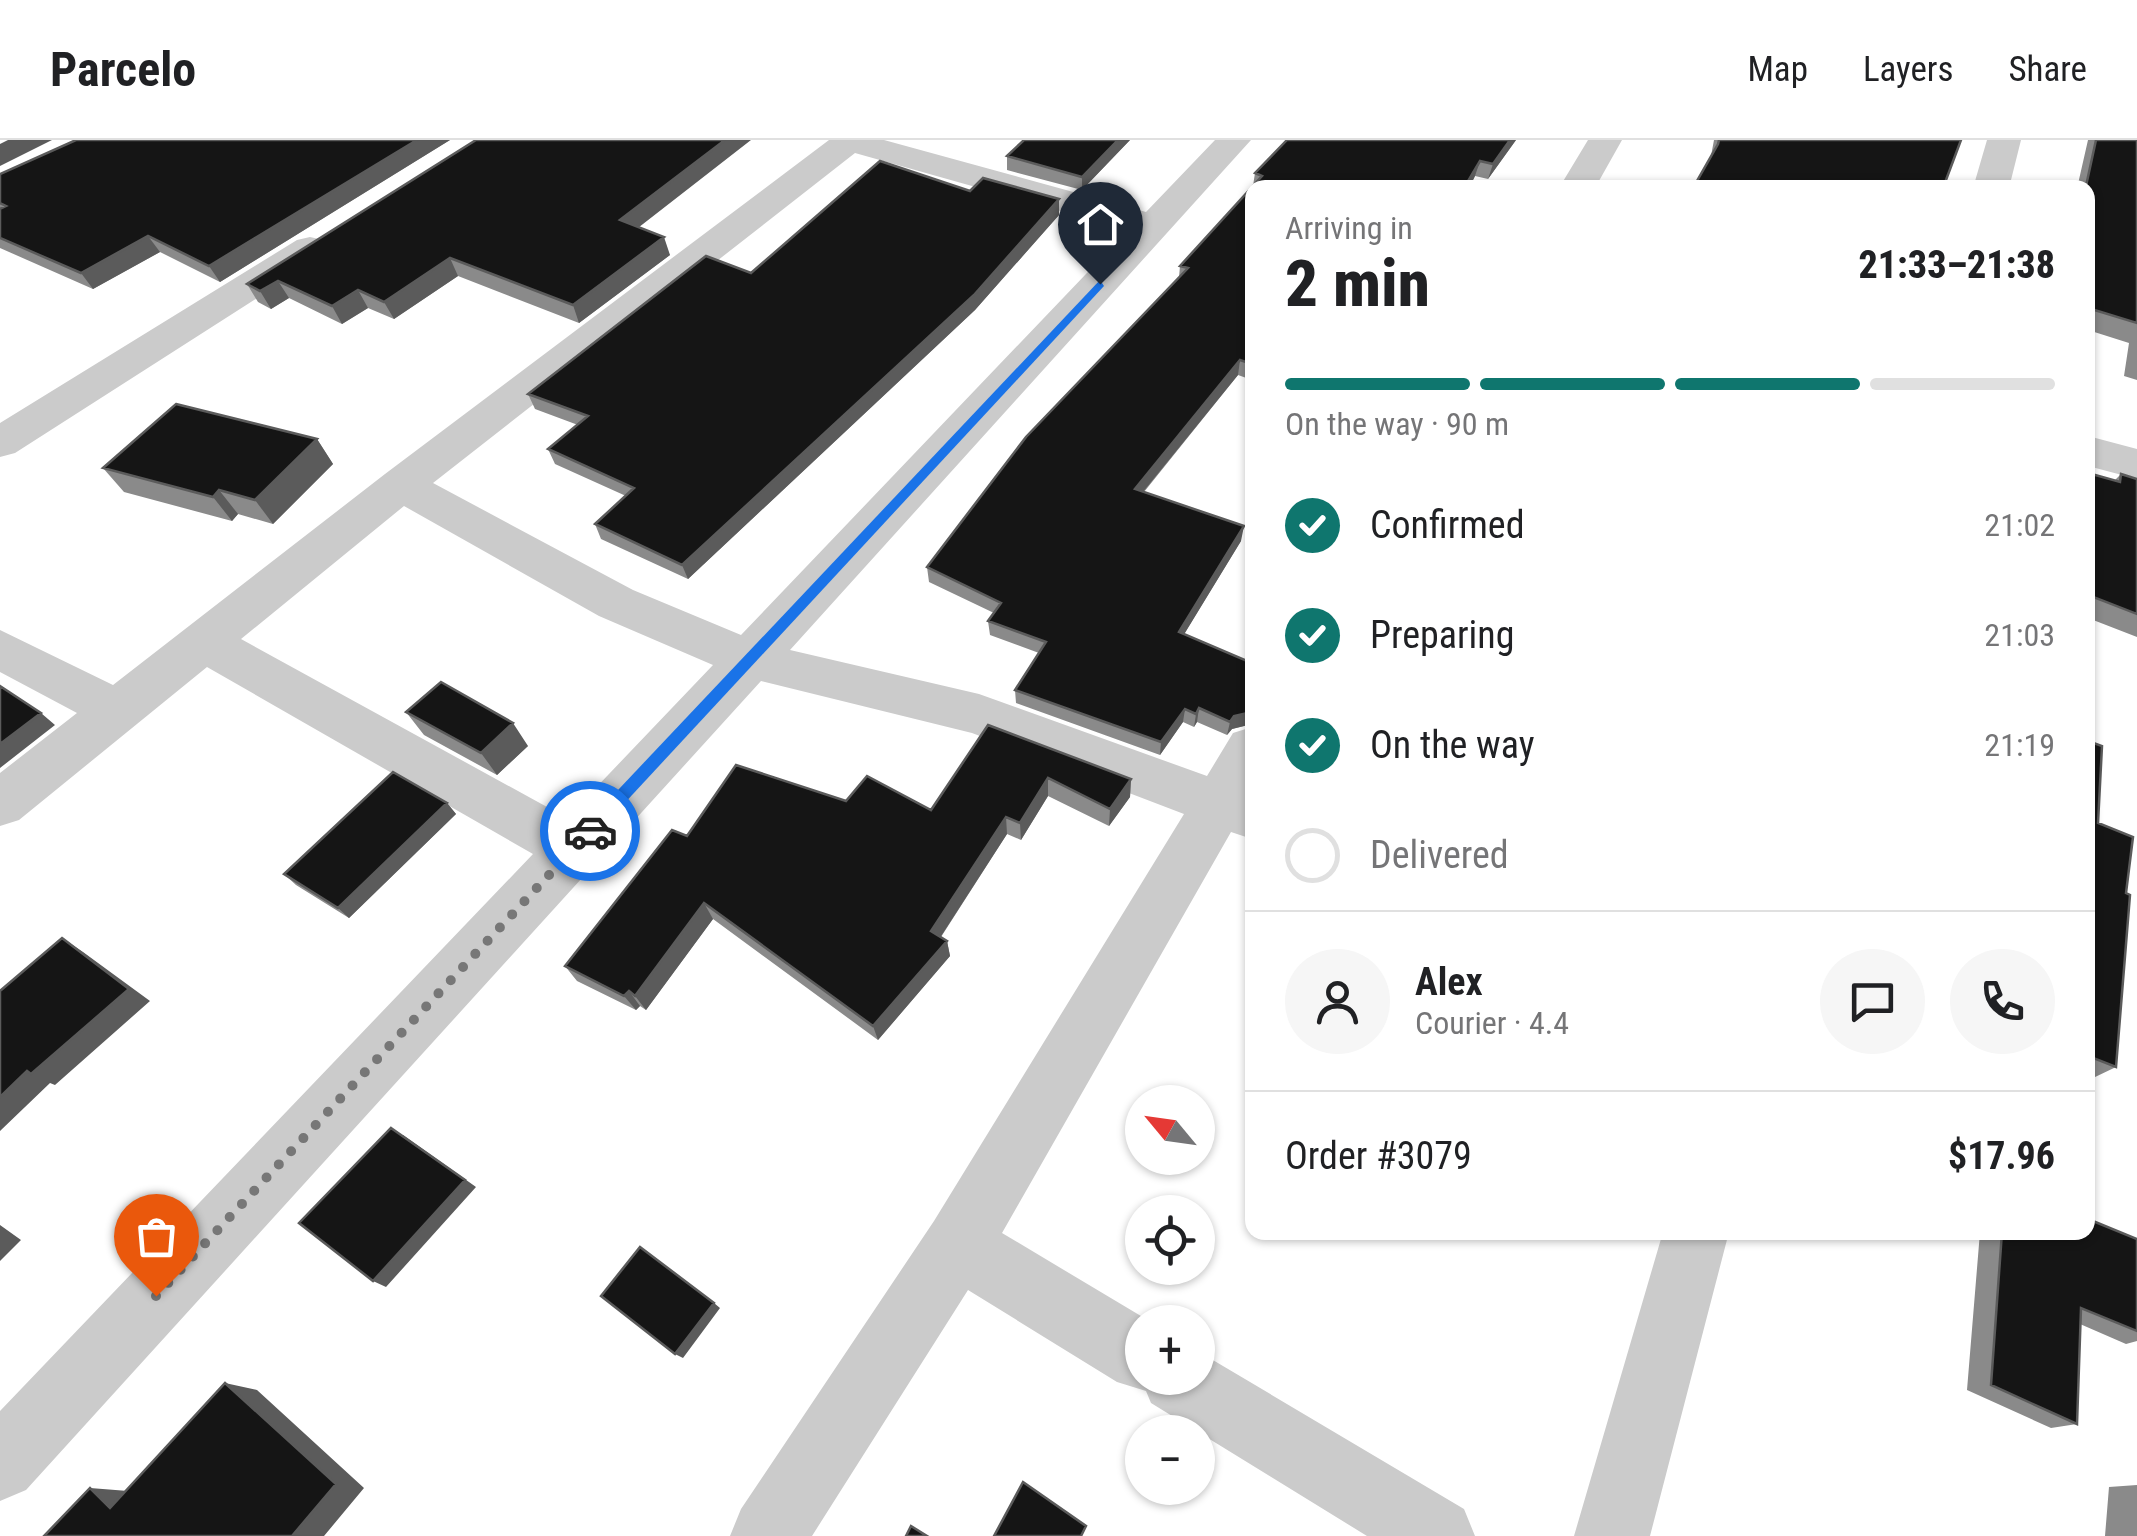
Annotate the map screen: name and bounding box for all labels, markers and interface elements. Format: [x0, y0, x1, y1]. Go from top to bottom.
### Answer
text: Parcelo [50, 41, 196, 98]
text: Map [1747, 49, 1808, 90]
text: Layers [1863, 49, 1953, 90]
text: Share [2008, 49, 2087, 90]
pin [1058, 182, 1143, 285]
icon: home [1073, 197, 1128, 252]
text: Arriving in [1285, 209, 1413, 247]
text: 21:33–21:38 [1858, 243, 2055, 287]
text: 2 min [1285, 246, 1430, 322]
text: On the way · 90 m [1285, 405, 1509, 443]
icon: check [1285, 498, 1340, 553]
text: Confirmed [1370, 503, 1525, 547]
text: 21:02 [1984, 506, 2055, 544]
icon: check [1285, 608, 1340, 663]
text: Preparing [1370, 613, 1515, 657]
text: 21:03 [1984, 616, 2055, 654]
icon: check [1285, 718, 1340, 773]
text: On the way [1370, 723, 1535, 767]
text: 21:19 [1984, 726, 2055, 764]
courier [540, 781, 640, 881]
icon: car [563, 804, 618, 859]
text: Delivered [1370, 833, 1509, 877]
button: person [1285, 949, 1390, 1054]
button: chat [1820, 949, 1925, 1054]
button: phone [1950, 949, 2055, 1054]
text: Alex [1415, 960, 1483, 1004]
text: Courier · 4.4 [1415, 1004, 1569, 1042]
north arrow [1125, 1085, 1215, 1175]
map controls [1125, 1085, 1215, 1505]
text: Order #3079 [1285, 1134, 1472, 1178]
text: $17.96 [1948, 1134, 2055, 1178]
pin [114, 1194, 199, 1297]
button: locate [1125, 1195, 1215, 1285]
icon: bag [129, 1209, 184, 1264]
button: + [1125, 1305, 1215, 1395]
button: − [1125, 1415, 1215, 1505]

